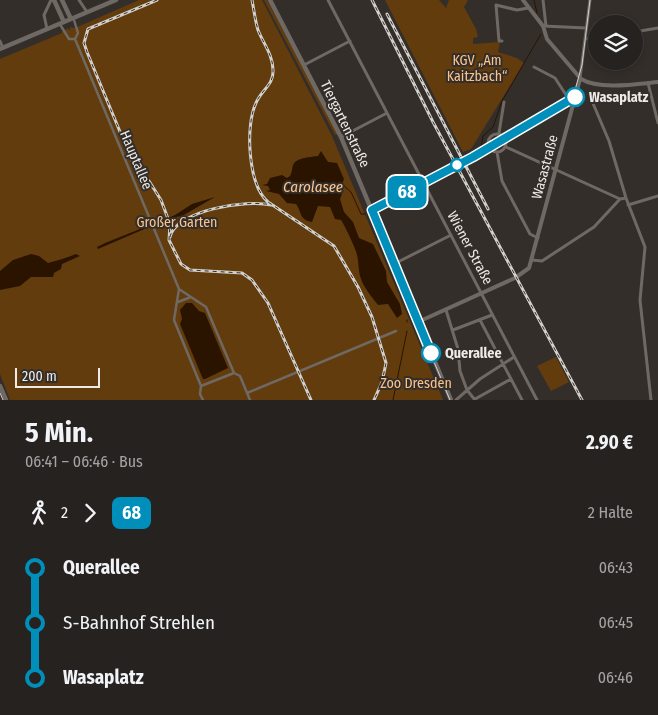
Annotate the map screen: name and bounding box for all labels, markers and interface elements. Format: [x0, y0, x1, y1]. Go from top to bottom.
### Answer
map controls [588, 15, 643, 70]
button: layers [588, 15, 643, 70]
park label: KGV „Am Kaitzbach“ [447, 52, 507, 85]
street label: Tiergartenstraße [317, 78, 373, 170]
marker: Wasaplatz [565, 87, 585, 107]
place label: Wasaplatz [589, 89, 649, 106]
street label: Hauptallee [116, 128, 156, 192]
street label: Wasastraße [528, 133, 562, 201]
unlabelled marker [450, 158, 464, 172]
line badge: 68 [384, 176, 430, 208]
water label: Carolasee [283, 178, 343, 196]
text: 68 [398, 181, 416, 203]
street label: Wiener Straße [444, 208, 496, 288]
park label: Großer Garten [137, 214, 217, 231]
marker: Querallee [421, 343, 441, 363]
place label: Querallee [445, 345, 502, 362]
scale bar [15, 365, 100, 388]
text: 200 m [22, 368, 57, 385]
park label: Zoo Dresden [380, 375, 452, 392]
text: 5 Min. [25, 416, 93, 449]
text: 2.90 € [586, 431, 633, 454]
text: 06:41 – 06:46 · Bus [25, 452, 143, 471]
icon: walk [25, 499, 53, 527]
icon: forward [76, 499, 104, 527]
text: 68 [122, 502, 141, 524]
text: 2 [61, 503, 68, 522]
text: 2 Halte [588, 503, 633, 522]
text: Querallee [63, 556, 140, 579]
text: 06:43 [599, 558, 633, 577]
text: S-Bahnhof Strehlen [63, 611, 215, 634]
text: 06:45 [598, 613, 633, 632]
text: Wasaplatz [63, 666, 144, 689]
text: 06:46 [598, 668, 633, 687]

